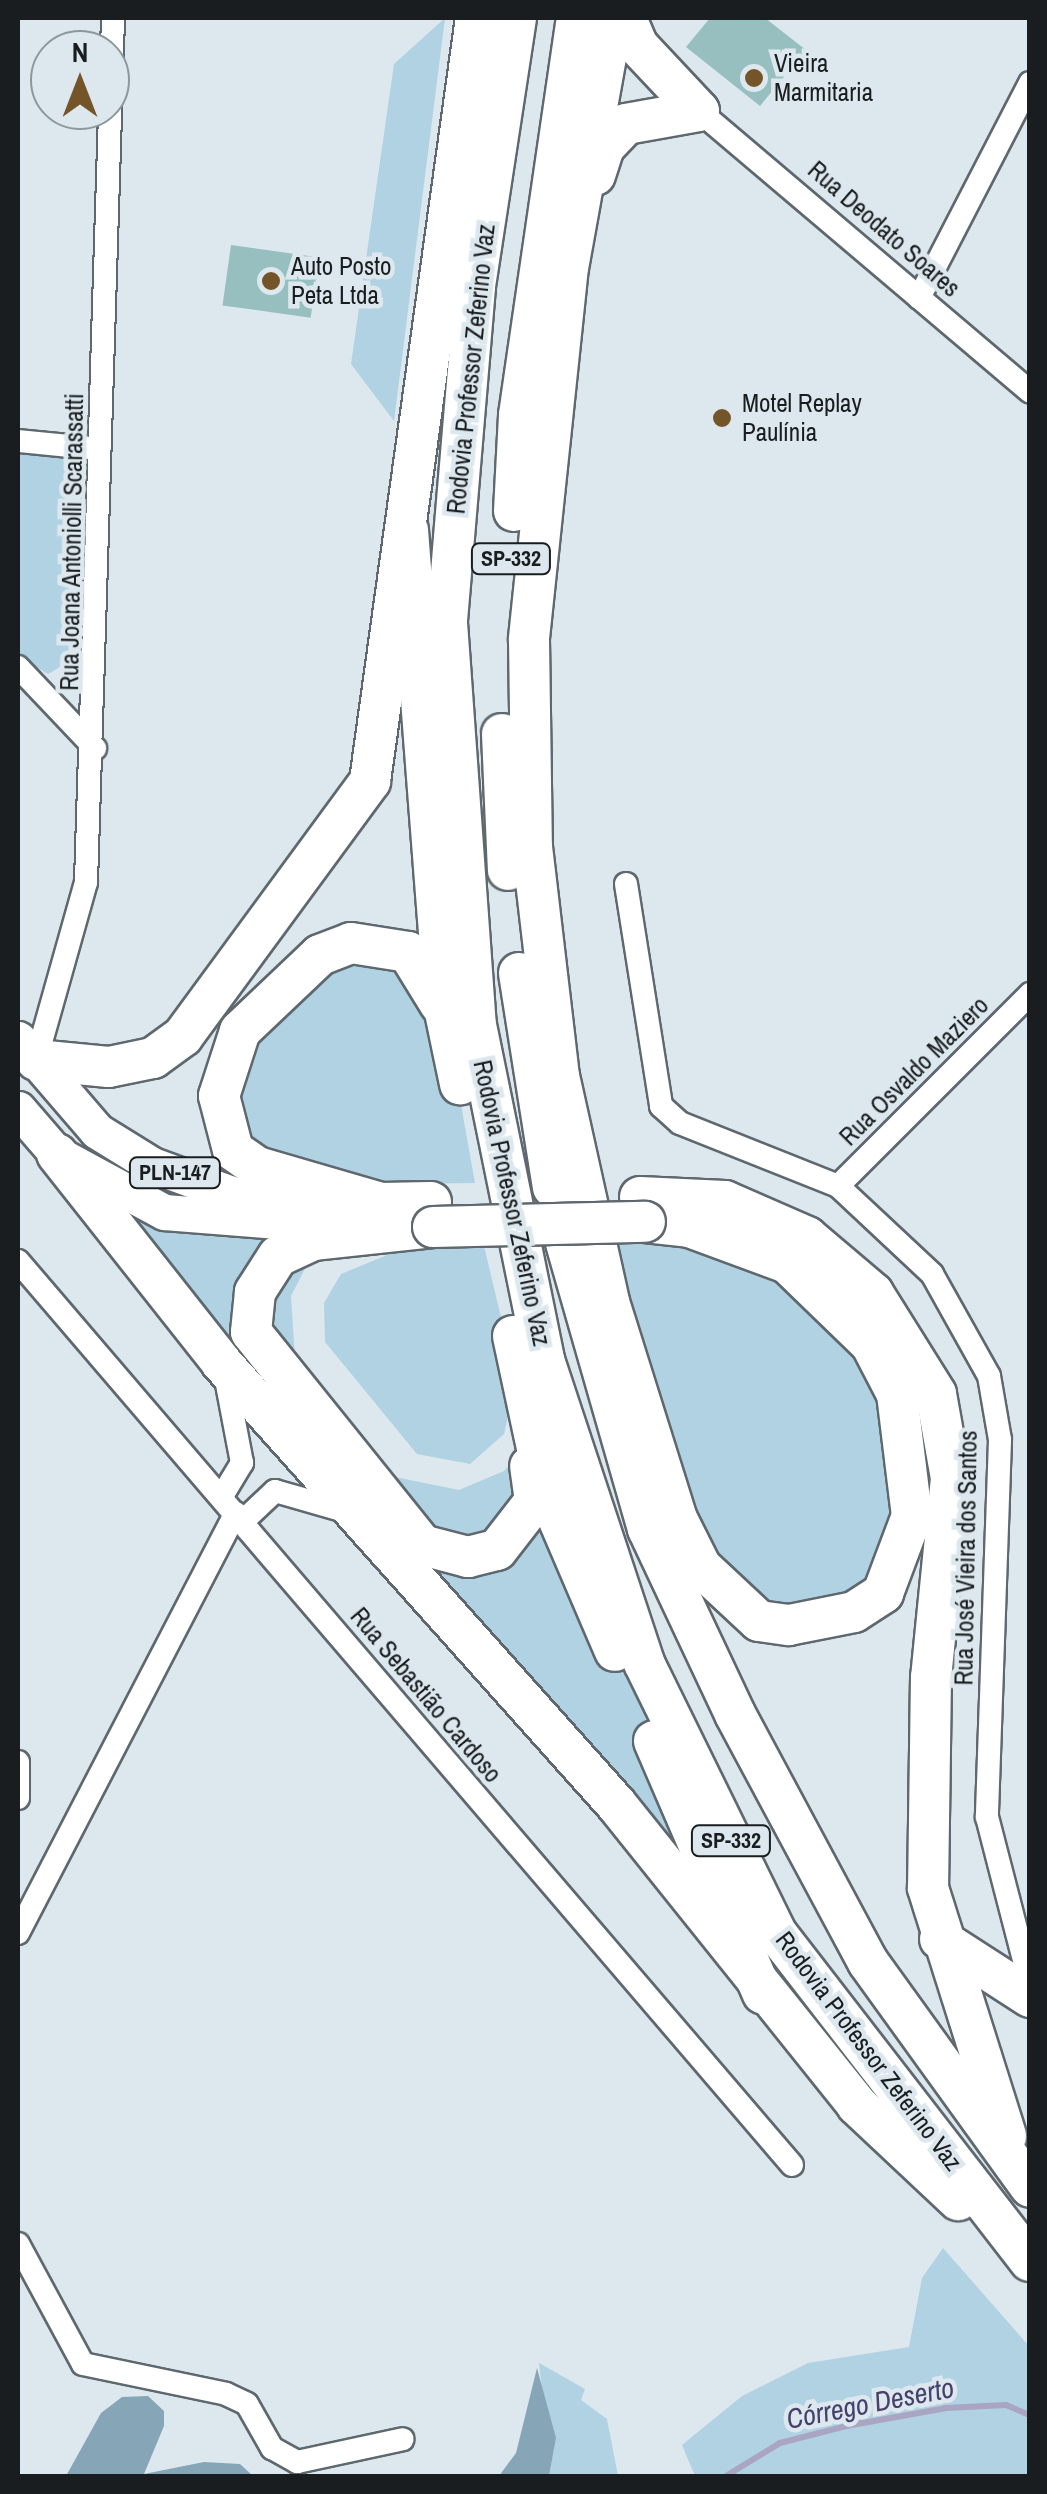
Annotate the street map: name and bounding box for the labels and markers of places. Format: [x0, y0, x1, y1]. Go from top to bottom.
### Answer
place label: Vieira Marmitaria [774, 49, 873, 108]
marker: Vieira Marmitaria [743, 67, 765, 89]
place label: Auto Posto Peta Ltda [291, 252, 391, 311]
marker: Auto Posto Peta Ltda [260, 270, 282, 292]
place label: Motel Replay Paulínia [742, 389, 862, 448]
marker: Motel Replay Paulínia [711, 407, 733, 429]

